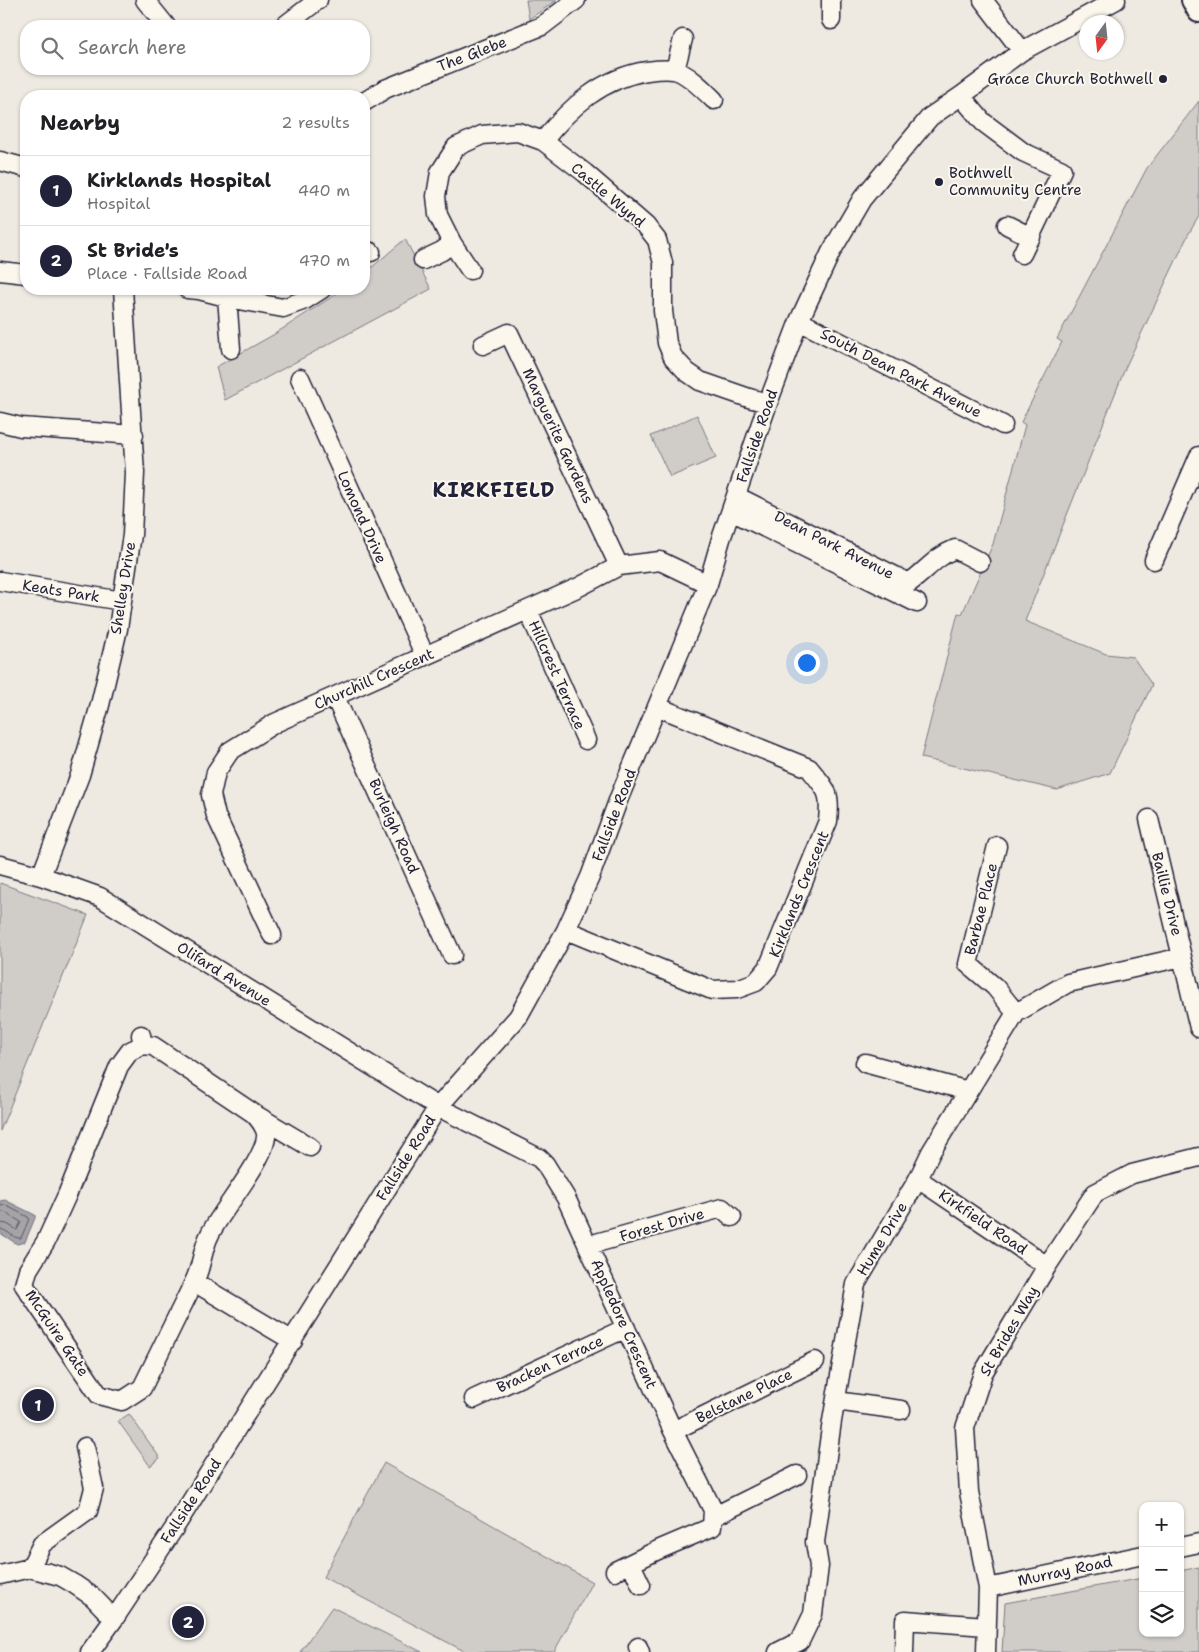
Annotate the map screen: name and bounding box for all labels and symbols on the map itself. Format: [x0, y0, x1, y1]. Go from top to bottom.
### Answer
north arrow [1079, 15, 1124, 60]
street label: The Glebe [434, 32, 510, 76]
place label: Grace Church Bothwell [987, 69, 1153, 89]
marker: Grace Church Bothwell [1157, 73, 1169, 85]
street label: Castle Wynd [567, 158, 650, 232]
place label: Bothwell Community Centre [949, 163, 1082, 200]
marker: Bothwell Community Centre [933, 176, 945, 188]
street label: South Dean Park Avenue [817, 324, 985, 422]
street label: Marguerite Gardens [518, 365, 598, 507]
street label: Fallside Road [732, 386, 783, 485]
street label: Lomond Drive [333, 468, 391, 566]
district label: KIRKFIELD [433, 477, 555, 503]
street label: Dean Park Avenue [771, 506, 897, 584]
street label: Shelley Drive [106, 540, 140, 636]
street label: Keats Park [21, 575, 101, 607]
street label: Hillcrest Terrace [524, 617, 590, 733]
street label: Churchill Crescent [311, 644, 437, 714]
your location [794, 650, 820, 676]
street label: Fallside Road [587, 765, 641, 864]
street label: Burleigh Road [364, 775, 424, 877]
street label: Kirklands Crescent [764, 828, 834, 960]
street label: Baillie Drive [1147, 850, 1187, 938]
street label: Barbae Place [960, 861, 1002, 957]
street label: Olifard Avenue [173, 937, 275, 1011]
street label: Fallside Road [372, 1111, 441, 1205]
street label: Kirkfield Road [935, 1185, 1032, 1259]
street label: Hume Drive [852, 1198, 912, 1280]
street label: Forest Drive [617, 1203, 707, 1247]
street label: Appledore Crescent [586, 1256, 662, 1392]
street label: St Brides Way [975, 1282, 1043, 1380]
street label: McGuire Gate [21, 1286, 93, 1380]
street label: Bracken Terrace [493, 1331, 607, 1397]
street label: Belstane Place [692, 1364, 796, 1428]
pin: 1 [22, 1386, 54, 1424]
street label: Fallside Road [156, 1454, 226, 1547]
street label: Murray Road [1016, 1551, 1115, 1591]
pin: 2 [172, 1603, 204, 1641]

